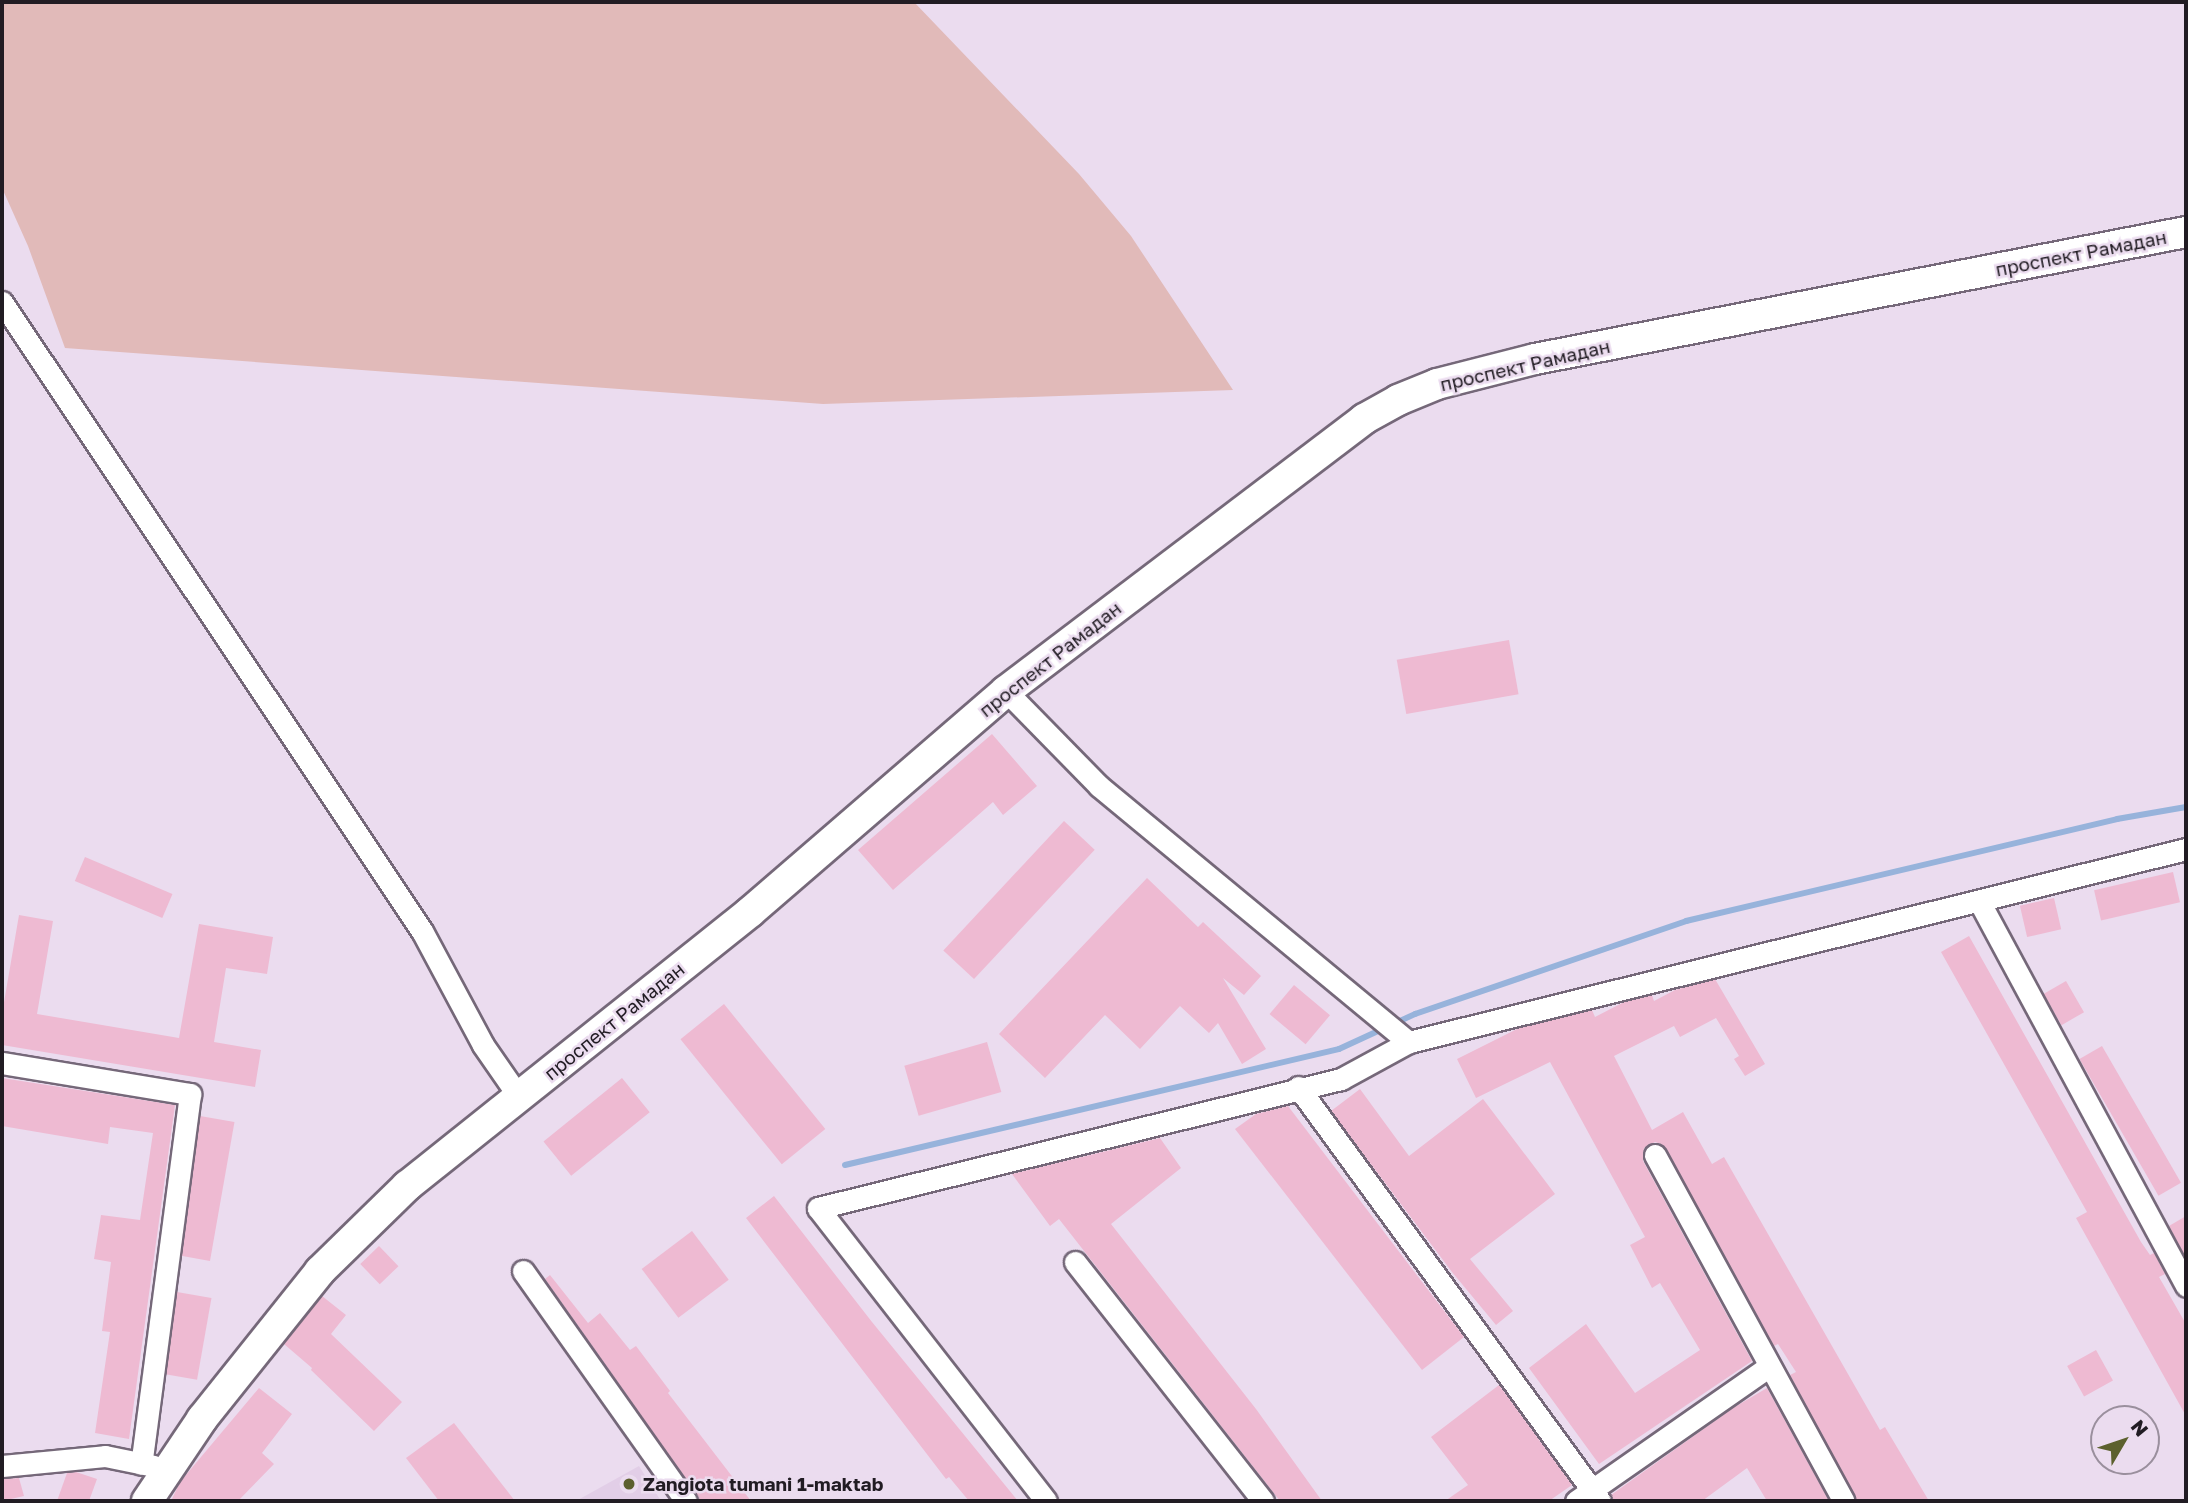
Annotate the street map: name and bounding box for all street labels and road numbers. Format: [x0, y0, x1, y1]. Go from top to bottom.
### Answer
street label: проспект Рамадан [1993, 225, 2169, 281]
street label: проспект Рамадан [1438, 334, 1612, 396]
street label: проспект Рамадан [974, 597, 1126, 721]
street label: проспект Рамадан [539, 957, 689, 1085]

